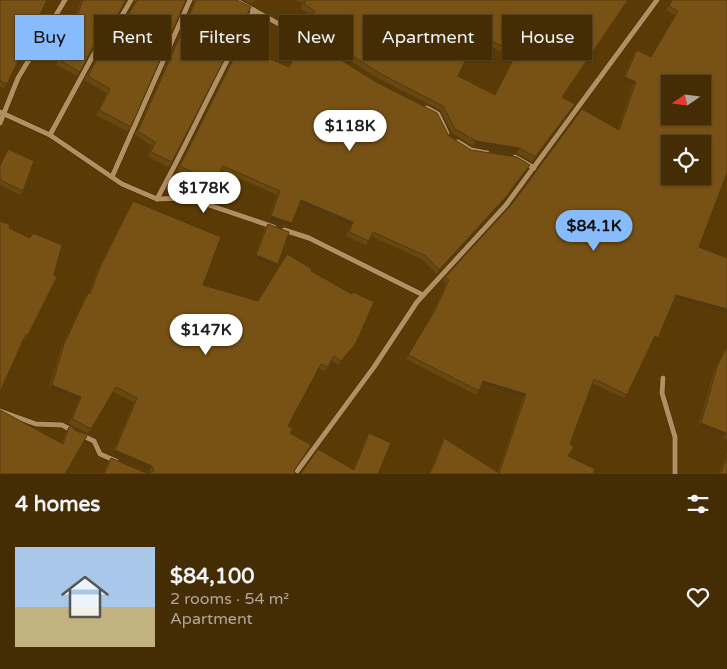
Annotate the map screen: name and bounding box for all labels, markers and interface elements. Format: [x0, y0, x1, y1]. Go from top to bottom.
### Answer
chip: Buy [15, 15, 84, 60]
chip: Rent [94, 15, 171, 60]
chip: Filters [181, 15, 269, 60]
chip: New [279, 15, 353, 60]
chip: Apartment [363, 15, 492, 60]
chip: House [502, 15, 592, 60]
north arrow [661, 75, 711, 125]
map controls [661, 75, 711, 185]
pin: $118K [315, 110, 385, 152]
text: $118K [325, 116, 375, 136]
button: locate [661, 135, 711, 185]
pin: $178K [169, 172, 239, 214]
text: $178K [179, 178, 229, 198]
pin: $84.1K [553, 210, 635, 252]
text: $84.1K [567, 216, 621, 236]
pin: $147K [171, 314, 241, 356]
text: $147K [181, 320, 231, 340]
icon: filters [684, 490, 712, 518]
text: 4 homes [15, 492, 100, 517]
text: $84,100 [170, 564, 254, 589]
icon: home [55, 567, 115, 627]
icon: heart [684, 583, 712, 611]
text: 2 rooms · 54 m² [170, 589, 289, 609]
text: Apartment [170, 609, 253, 629]

